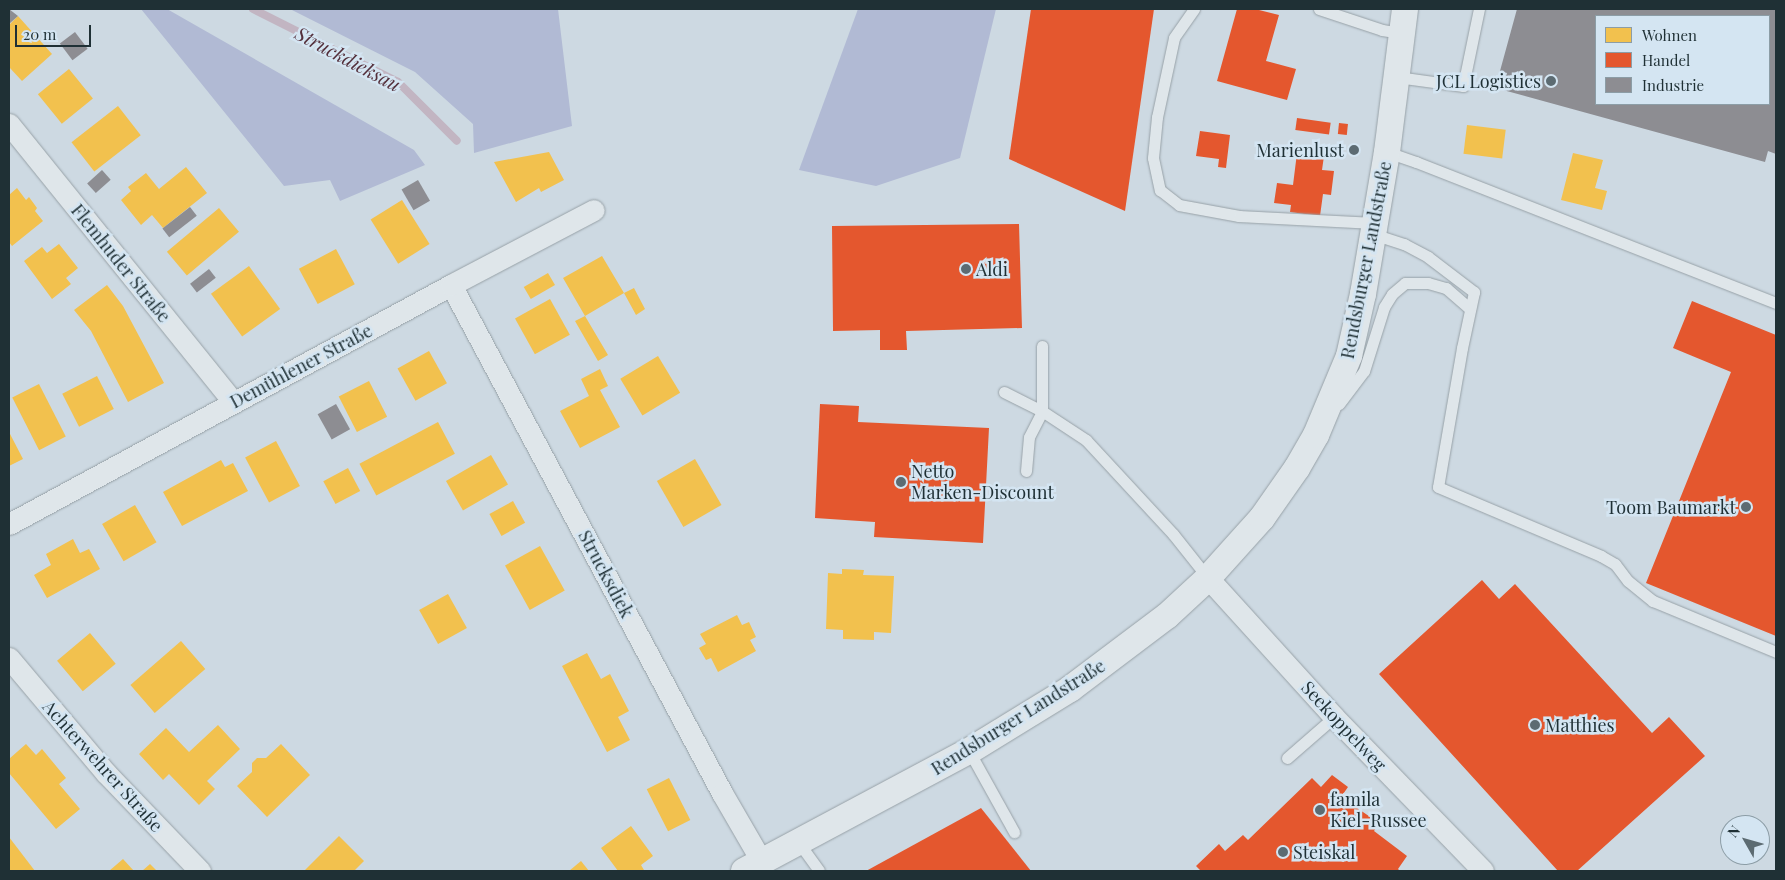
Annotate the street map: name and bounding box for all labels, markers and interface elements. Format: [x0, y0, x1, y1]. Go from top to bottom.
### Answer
scale bar [18, 15, 94, 47]
legend [1595, 15, 1770, 105]
water label: Struckdieksau [292, 22, 404, 96]
text: 20 m [23, 24, 56, 44]
text: Wohnen [1642, 25, 1697, 45]
text: Handel [1642, 50, 1690, 70]
place label: JCL Logistics [1436, 70, 1541, 92]
marker: JCL Logistics [1545, 75, 1557, 87]
text: Industrie [1642, 75, 1704, 95]
place label: Marienlust [1256, 139, 1344, 161]
marker: Marienlust [1348, 144, 1360, 156]
street label: Rendsburger Landstraße [1336, 159, 1396, 361]
street label: Flemhuder Straße [67, 199, 175, 327]
place label: Aldi [976, 258, 1008, 280]
marker: Aldi [960, 263, 972, 275]
street label: Demühlener Straße [226, 319, 376, 413]
place label: Netto Marken-Discount [911, 461, 1054, 504]
marker: Netto Marken-Discount [895, 476, 907, 488]
place label: Toom Baumarkt [1606, 496, 1736, 518]
marker: Toom Baumarkt [1740, 501, 1752, 513]
street label: Strucksdiek [574, 527, 638, 621]
street label: Rendsburger Landstraße [927, 655, 1109, 779]
street label: Seekoppelweg [1297, 677, 1391, 775]
street label: Achterwehrer Straße [38, 696, 168, 836]
place label: Matthies [1545, 714, 1615, 736]
marker: Matthies [1529, 719, 1541, 731]
place label: famila Kiel-Russee [1330, 789, 1427, 832]
marker: famila Kiel-Russee [1314, 804, 1326, 816]
north arrow [1720, 815, 1770, 865]
text: N [1723, 821, 1744, 841]
place label: Steiskal [1293, 841, 1355, 863]
marker: Steiskal [1277, 846, 1289, 858]

